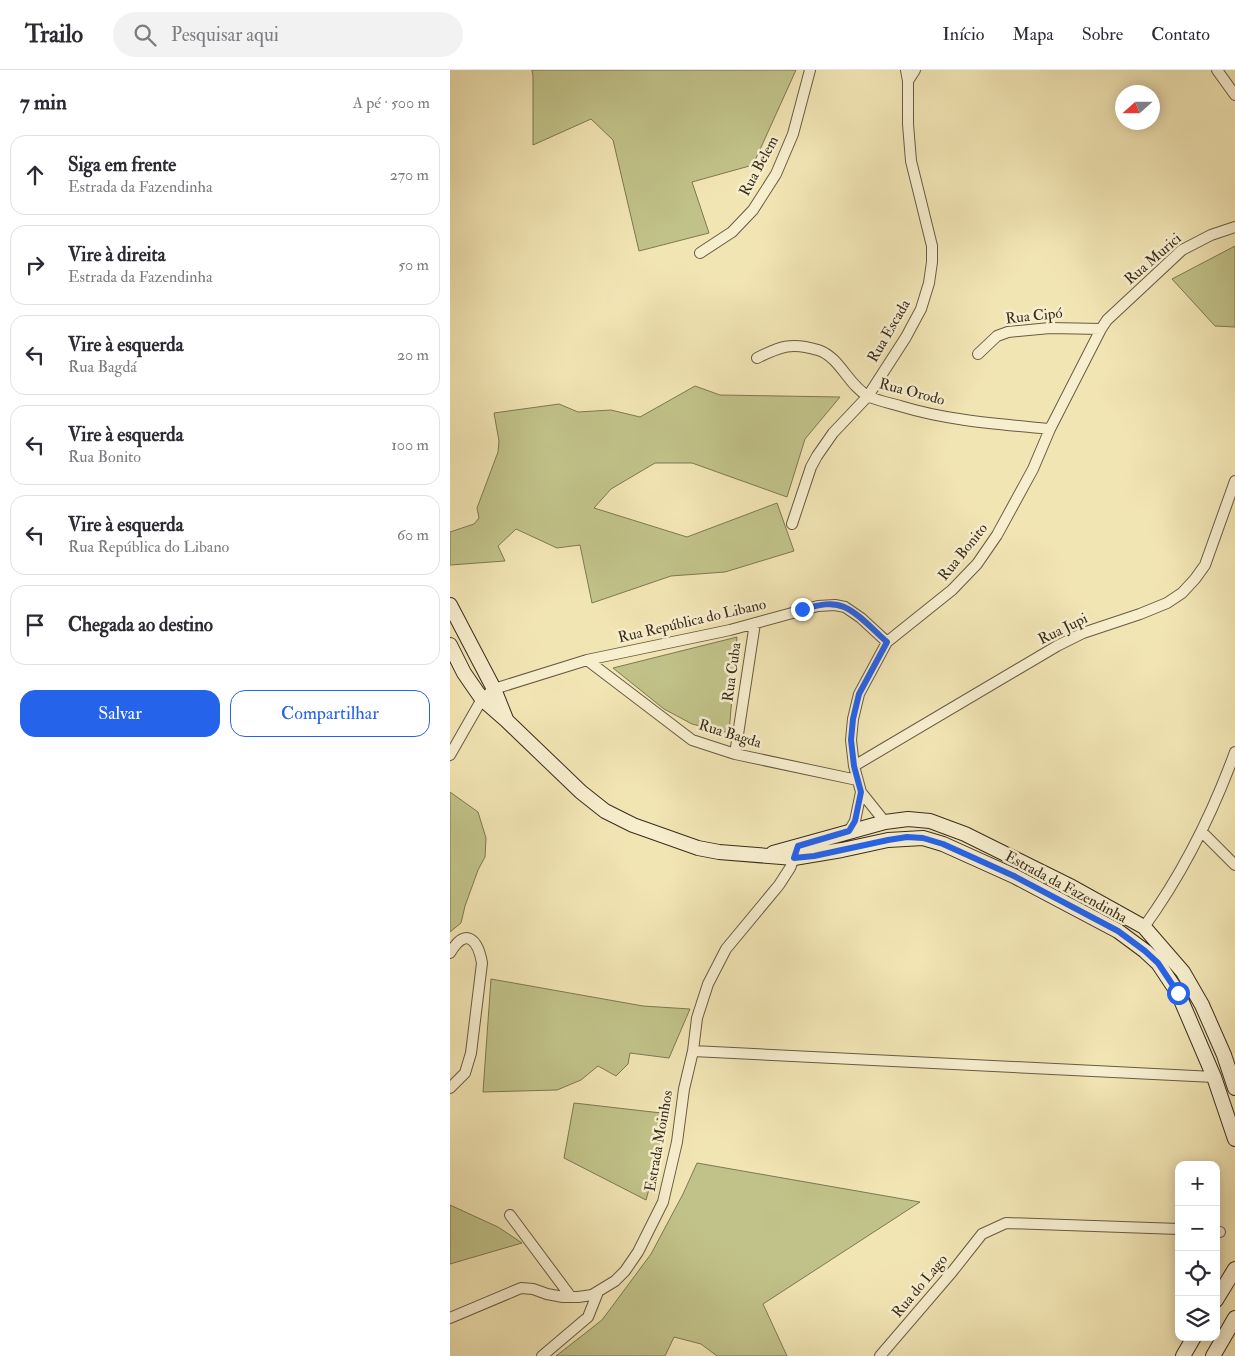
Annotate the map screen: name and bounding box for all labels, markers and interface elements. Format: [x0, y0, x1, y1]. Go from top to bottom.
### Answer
search box [113, 12, 463, 57]
text: Trailo [25, 19, 83, 50]
icon: search [131, 21, 159, 49]
text: Pesquisar aqui [171, 23, 279, 47]
text: Início [943, 23, 984, 46]
text: Mapa [1012, 23, 1054, 46]
text: Sobre [1082, 23, 1123, 46]
text: Contato [1151, 23, 1210, 46]
north arrow [1115, 85, 1160, 130]
text: 7 min [20, 89, 67, 116]
text: A pé · 500 m [353, 93, 430, 113]
street label: Rua Belem [735, 132, 783, 199]
text: Siga em frente [68, 153, 176, 177]
icon: ahead [21, 161, 49, 189]
text: 270 m [390, 165, 429, 185]
text: Estrada da Fazendinha [68, 177, 213, 197]
street label: Rua Murici [1121, 229, 1185, 289]
text: Vire à direita [68, 243, 165, 267]
icon: right [21, 251, 49, 279]
text: 50 m [398, 255, 429, 275]
text: Estrada da Fazendinha [68, 267, 213, 287]
street label: Rua Escada [863, 295, 915, 366]
street label: Rua Cipó [1005, 304, 1064, 329]
text: Vire à esquerda [68, 333, 183, 357]
icon: left [21, 341, 49, 369]
text: 20 m [397, 345, 429, 365]
text: Rua Bagdá [68, 357, 137, 377]
street label: Rua Orodo [877, 374, 947, 410]
text: Vire à esquerda [68, 423, 183, 447]
icon: left [21, 431, 49, 459]
text: 100 m [391, 435, 429, 455]
text: Rua Bonito [68, 447, 141, 467]
text: Vire à esquerda [68, 513, 183, 537]
street label: Rua Bonito [934, 519, 992, 585]
icon: left [21, 521, 49, 549]
text: 60 m [397, 525, 429, 545]
text: Rua República do Libano [68, 537, 229, 557]
street label: Rua República do Libano [616, 595, 768, 648]
route end [791, 598, 814, 621]
street label: Rua Jupi [1035, 609, 1091, 650]
icon: arrive [21, 611, 49, 639]
text: Chegada ao destino [68, 613, 213, 637]
street label: Rua Cuba [718, 640, 746, 703]
button: Salvar [20, 690, 220, 737]
button: Compartilhar [230, 690, 430, 737]
street label: Rua Bagda [696, 715, 764, 753]
street label: Estrada da Fazendinha [1002, 847, 1131, 928]
route start [1167, 982, 1190, 1005]
street label: Estrada Moinhos [641, 1089, 677, 1193]
map controls [1175, 1161, 1220, 1341]
button: + [1175, 1161, 1220, 1206]
button: − [1175, 1206, 1220, 1251]
street label: Rua do Lago [888, 1250, 952, 1322]
button: locate [1175, 1251, 1220, 1296]
button: layers [1175, 1296, 1220, 1341]

